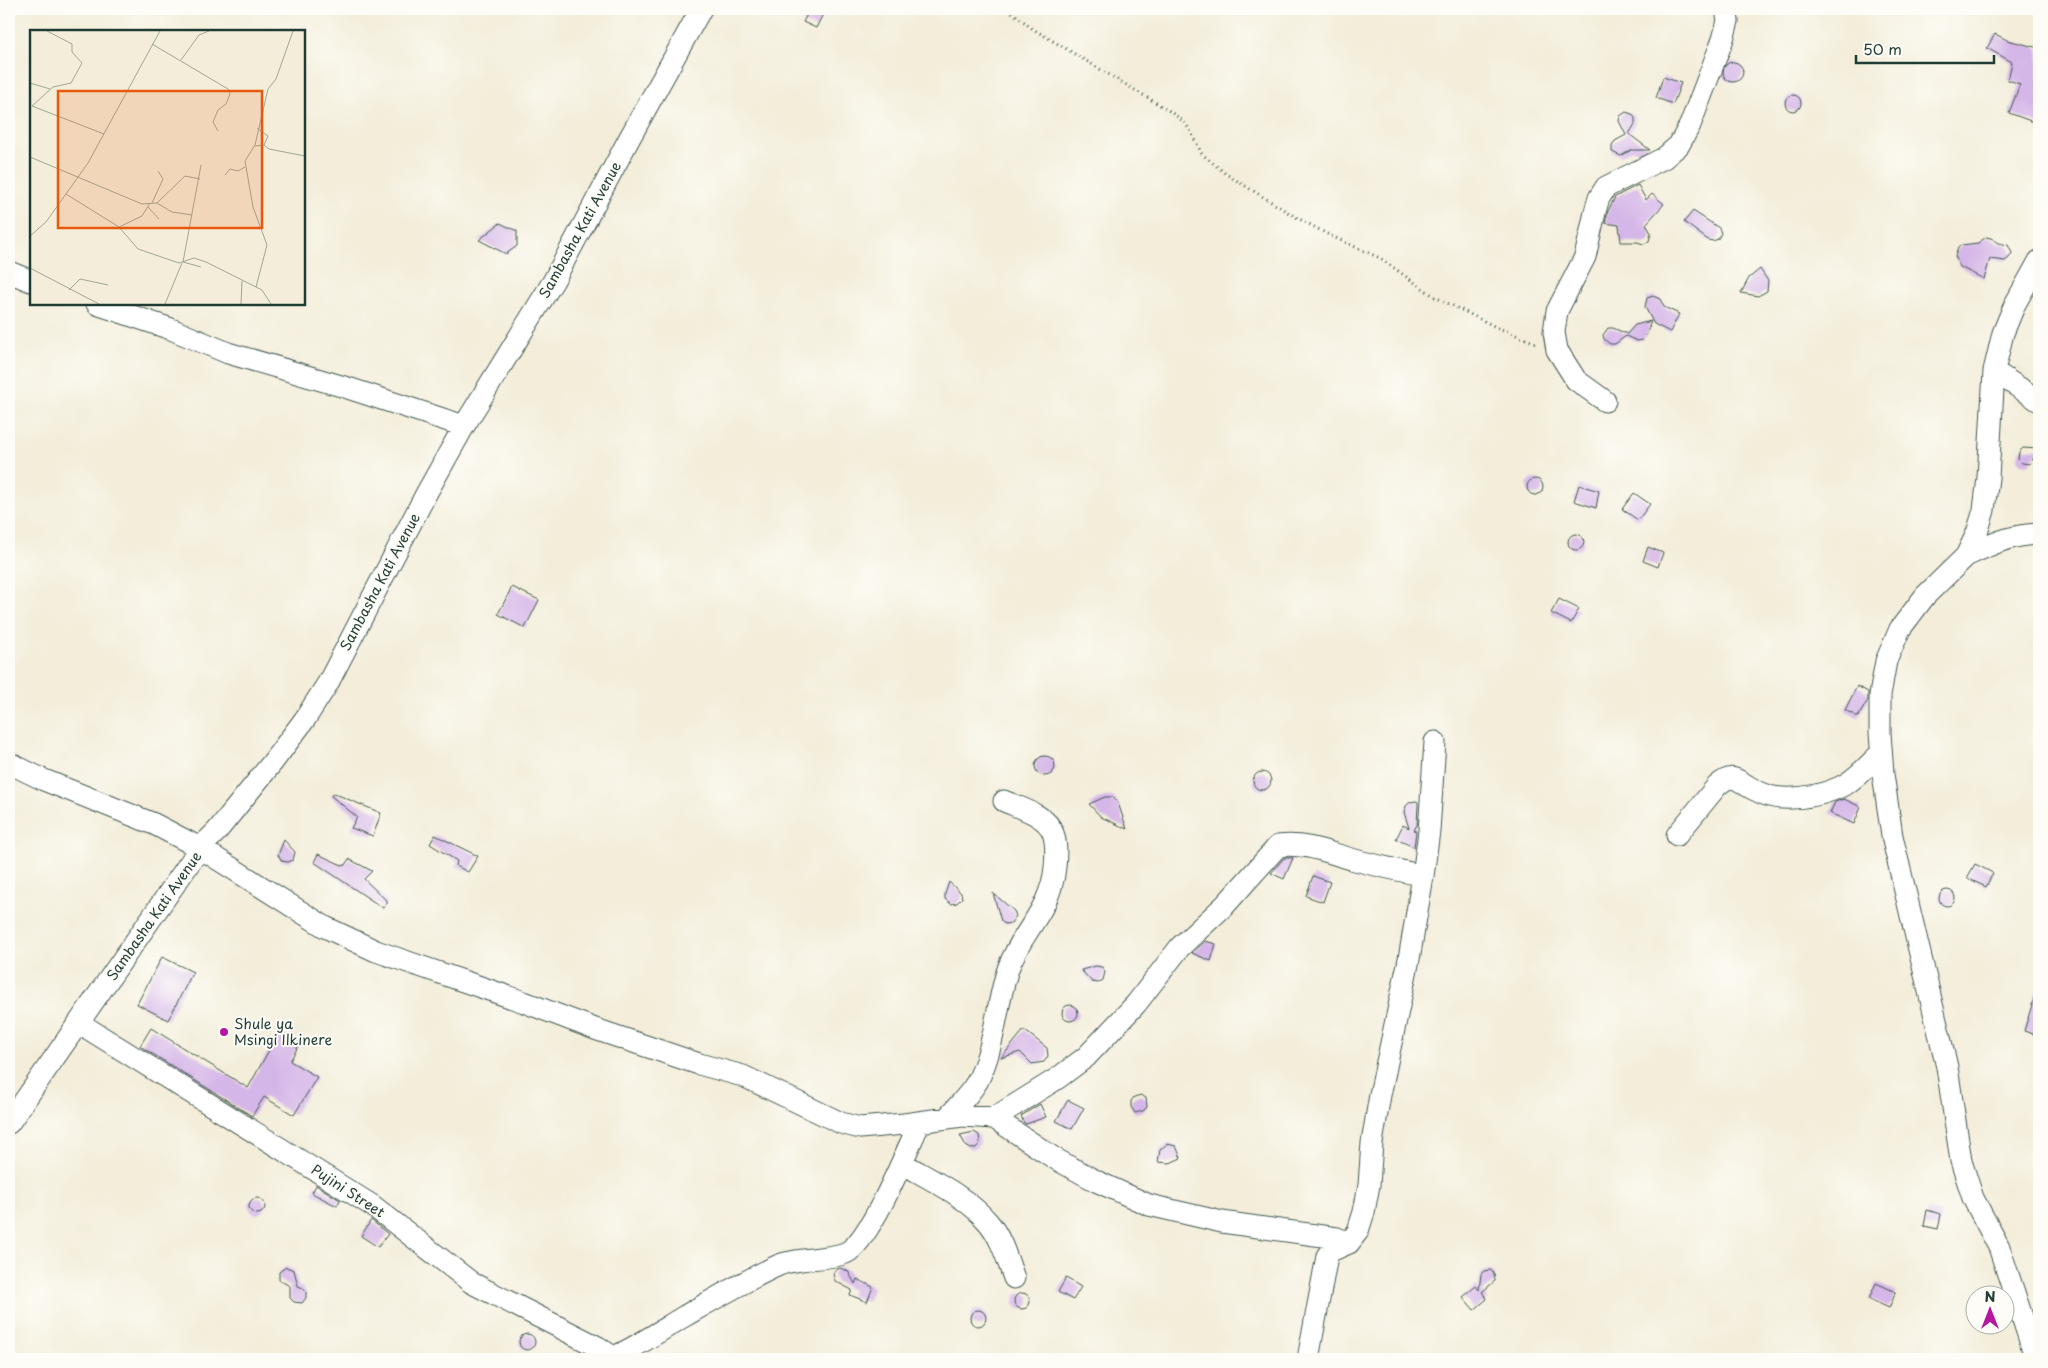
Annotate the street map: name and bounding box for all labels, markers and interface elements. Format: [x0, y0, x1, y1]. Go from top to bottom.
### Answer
inset map [30, 30, 305, 305]
scale bar [1856, 32, 1993, 64]
text: 50 m [1863, 37, 1902, 60]
street label: Sambasha Kati Avenue [533, 157, 626, 302]
street label: Sambasha Kati Avenue [334, 509, 425, 654]
street label: Sambasha Kati Avenue [101, 847, 206, 985]
place label: Shule ya Msingi Ilkinere [234, 1013, 333, 1050]
marker: Shule ya Msingi Ilkinere [218, 1026, 230, 1038]
street label: Pujini Street [307, 1159, 389, 1222]
north arrow [1966, 1286, 2016, 1336]
text: N [1984, 1286, 1996, 1307]

